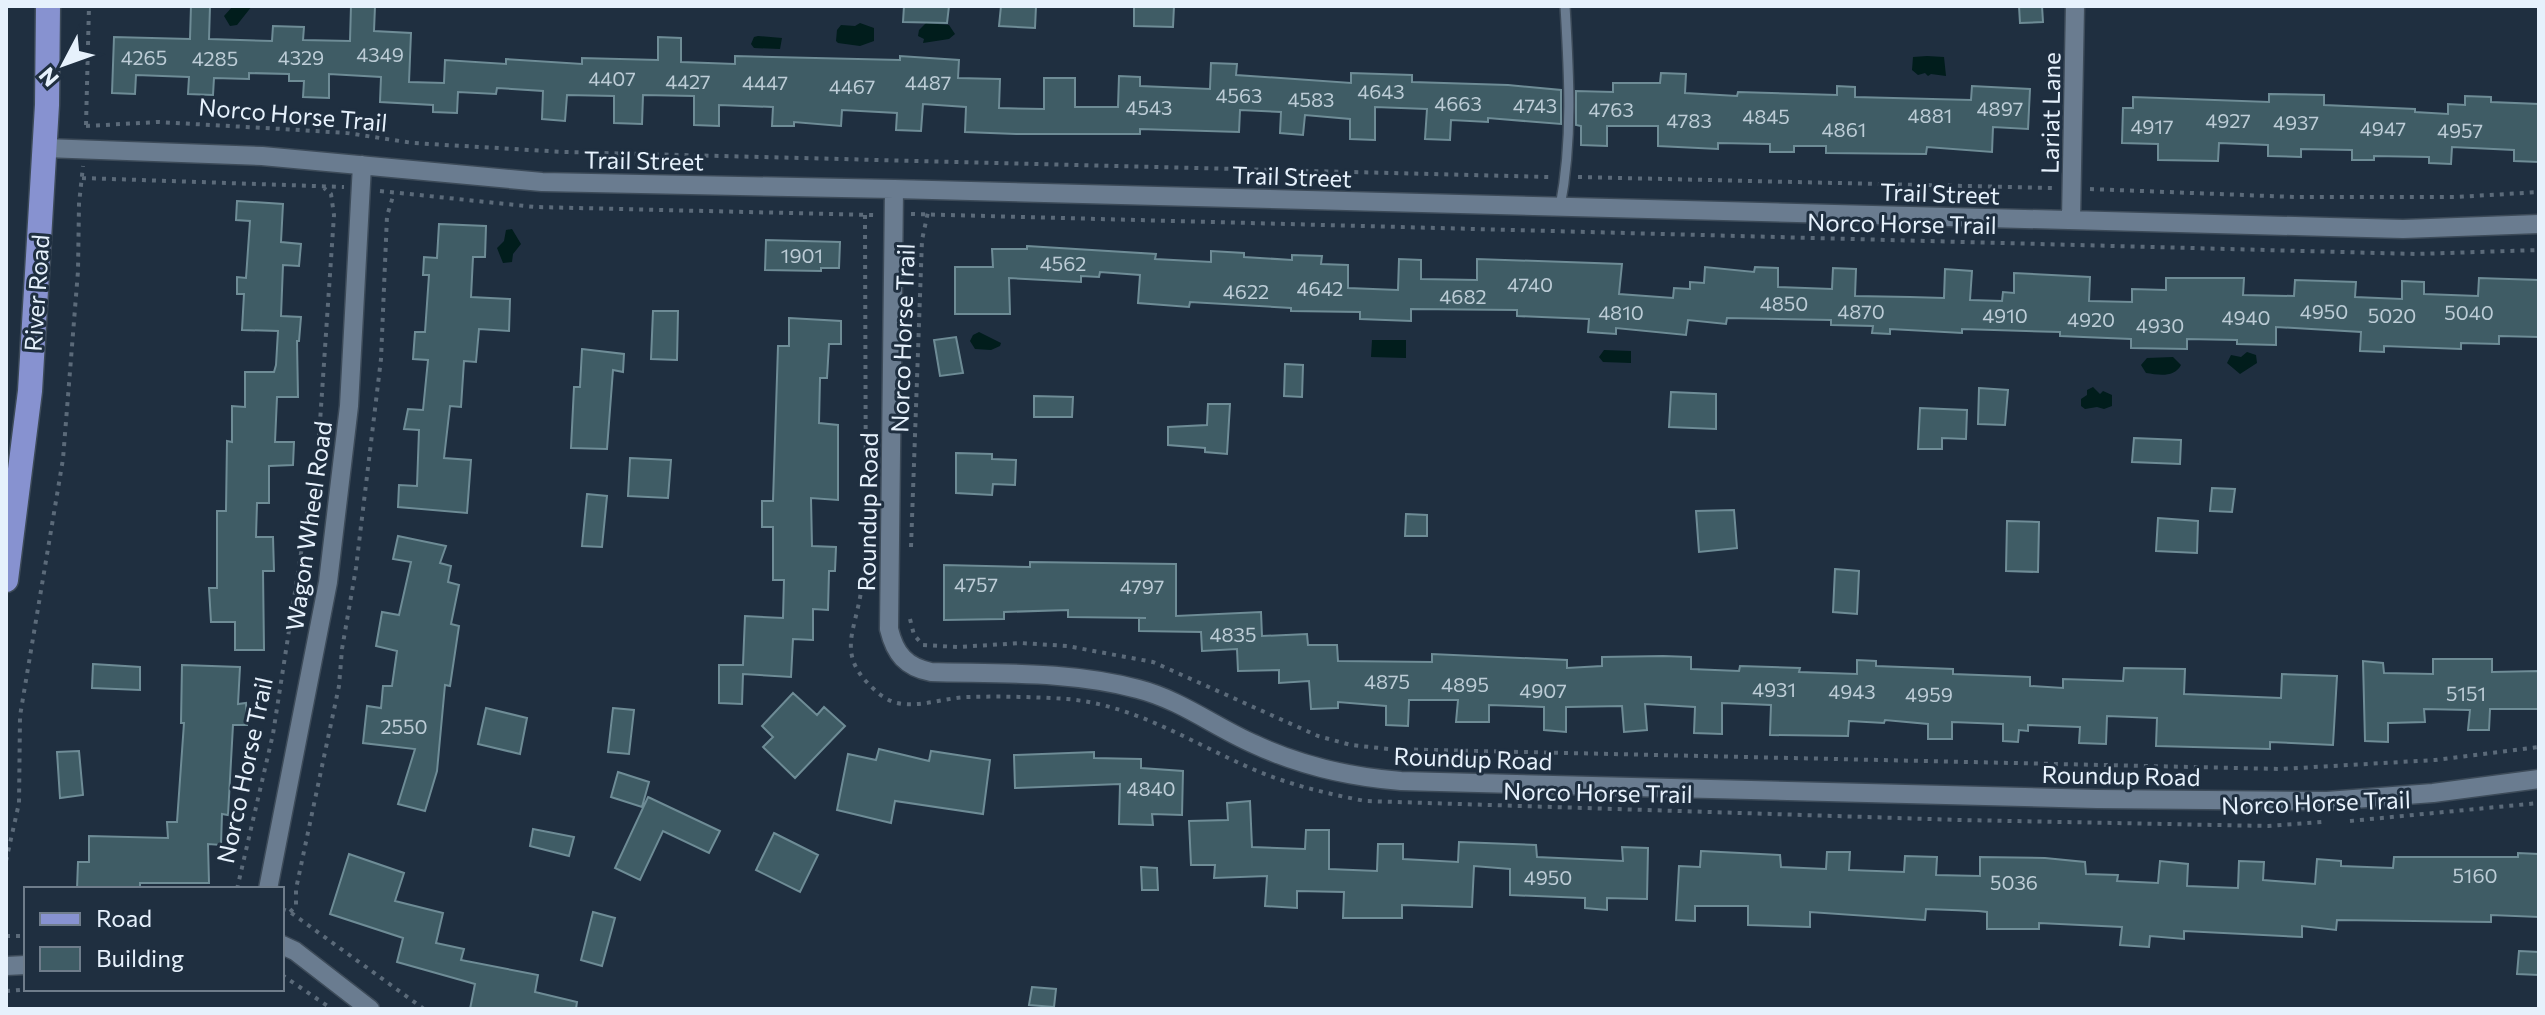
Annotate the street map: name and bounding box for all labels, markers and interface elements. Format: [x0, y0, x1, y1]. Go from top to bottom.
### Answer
north arrow [24, 24, 104, 104]
house number: 4349 [356, 42, 404, 66]
house number: 4265 [121, 45, 167, 69]
house number: 4329 [278, 45, 324, 69]
house number: 4285 [192, 46, 238, 70]
street label: Lariat Lane [2034, 52, 2066, 174]
text: N [33, 62, 64, 93]
house number: 4407 [588, 66, 636, 90]
house number: 4427 [665, 69, 711, 93]
house number: 4447 [742, 70, 788, 94]
house number: 4487 [905, 70, 951, 94]
house number: 4467 [829, 74, 875, 98]
house number: 4643 [1357, 79, 1405, 103]
house number: 4563 [1216, 83, 1263, 107]
house number: 4583 [1288, 87, 1335, 111]
street label: Norco Horse Trail [197, 91, 389, 137]
house number: 4663 [1434, 91, 1482, 115]
house number: 4743 [1513, 93, 1557, 117]
house number: 4543 [1126, 95, 1172, 119]
house number: 4897 [1977, 96, 2023, 120]
house number: 4763 [1588, 97, 1634, 121]
house number: 4881 [1908, 103, 1952, 127]
house number: 4845 [1742, 104, 1790, 128]
house number: 4783 [1666, 108, 1712, 132]
house number: 4927 [2205, 108, 2251, 132]
house number: 4937 [2273, 110, 2319, 134]
house number: 4917 [2130, 114, 2174, 138]
house number: 4947 [2360, 116, 2406, 140]
house number: 4861 [1822, 117, 1866, 141]
house number: 4957 [2437, 118, 2483, 142]
street label: Trail Street [584, 144, 704, 176]
street label: Trail Street [1232, 159, 1353, 193]
street label: Trail Street [1880, 176, 2001, 210]
street label: Norco Horse Trail [1807, 207, 1997, 239]
street label: River Road [17, 234, 55, 352]
house number: 1901 [781, 243, 823, 267]
street label: Norco Horse Trail [884, 243, 920, 433]
house number: 4562 [1040, 251, 1086, 275]
house number: 4740 [1507, 272, 1553, 296]
house number: 4642 [1297, 276, 1343, 300]
house number: 4622 [1223, 279, 1269, 303]
house number: 4682 [1439, 284, 1487, 308]
house number: 4850 [1760, 291, 1808, 315]
house number: 4870 [1837, 299, 1885, 323]
house number: 4950 [2300, 299, 2348, 323]
house number: 4810 [1598, 300, 1644, 324]
house number: 5040 [2444, 300, 2494, 324]
house number: 4910 [1982, 303, 2028, 327]
house number: 5020 [2368, 303, 2416, 327]
house number: 4940 [2221, 305, 2271, 329]
house number: 4920 [2067, 307, 2115, 331]
house number: 4930 [2136, 313, 2184, 337]
street label: Wagon Wheel Road [279, 419, 337, 633]
street label: Roundup Road [851, 432, 883, 592]
house number: 4757 [954, 572, 998, 596]
house number: 4797 [1120, 574, 1164, 598]
house number: 4835 [1210, 622, 1257, 646]
house number: 4875 [1364, 669, 1410, 693]
house number: 4895 [1441, 672, 1489, 696]
street label: Norco Horse Trail [210, 674, 278, 866]
house number: 4931 [1752, 677, 1796, 701]
house number: 4907 [1519, 678, 1567, 702]
house number: 4943 [1828, 679, 1876, 703]
house number: 5151 [2446, 681, 2486, 705]
house number: 4959 [1905, 682, 1953, 706]
house number: 2550 [380, 714, 428, 738]
street label: Roundup Road [1393, 741, 1553, 775]
street label: Roundup Road [2041, 759, 2201, 791]
house number: 4840 [1126, 776, 1176, 800]
street label: Norco Horse Trail [1503, 776, 1693, 808]
street label: Norco Horse Trail [2221, 784, 2411, 820]
house number: 5160 [2452, 863, 2498, 887]
house number: 4950 [1524, 865, 1572, 889]
house number: 5036 [1990, 870, 2038, 894]
legend [24, 887, 284, 991]
text: Road [96, 903, 152, 932]
text: Building [96, 943, 184, 972]

